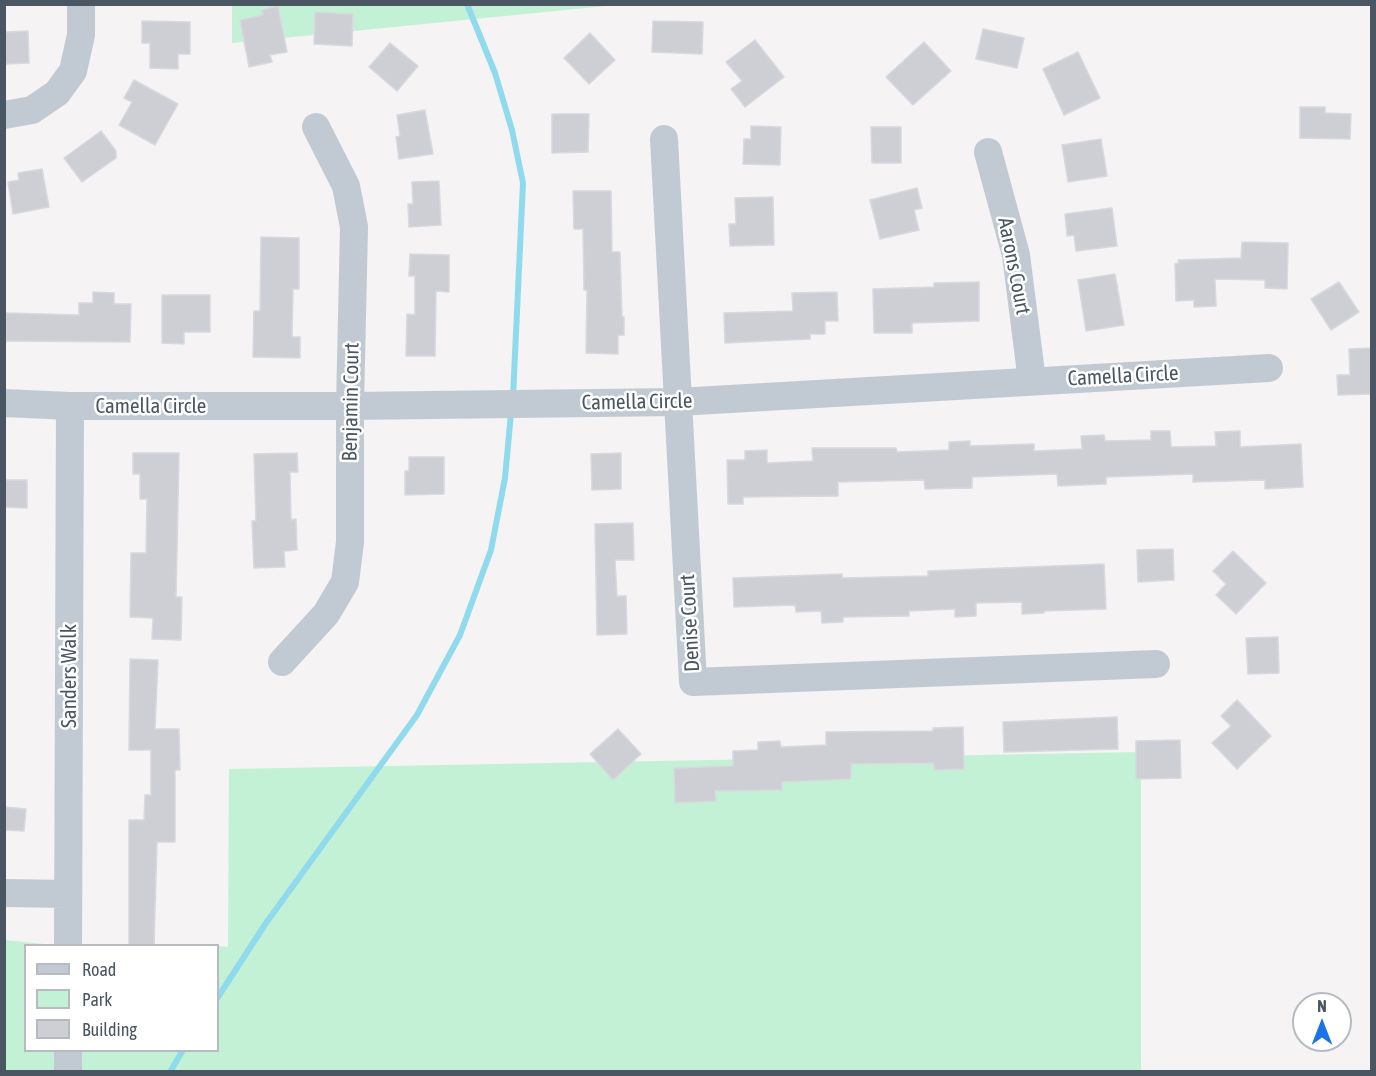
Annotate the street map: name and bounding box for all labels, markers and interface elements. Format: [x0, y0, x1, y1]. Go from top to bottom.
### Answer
street label: Aarons Court [992, 215, 1036, 317]
street label: Benjamin Court [337, 342, 365, 462]
street label: Camella Circle [1067, 361, 1179, 391]
street label: Camella Circle [581, 388, 693, 416]
street label: Camella Circle [96, 393, 206, 419]
street label: Denise Court [675, 574, 705, 672]
street label: Sanders Walk [56, 624, 82, 728]
legend [24, 944, 219, 1052]
text: Road [82, 959, 116, 980]
text: Park [82, 989, 112, 1010]
north arrow [1292, 992, 1352, 1052]
text: N [1317, 997, 1327, 1015]
text: Building [82, 1019, 137, 1040]

